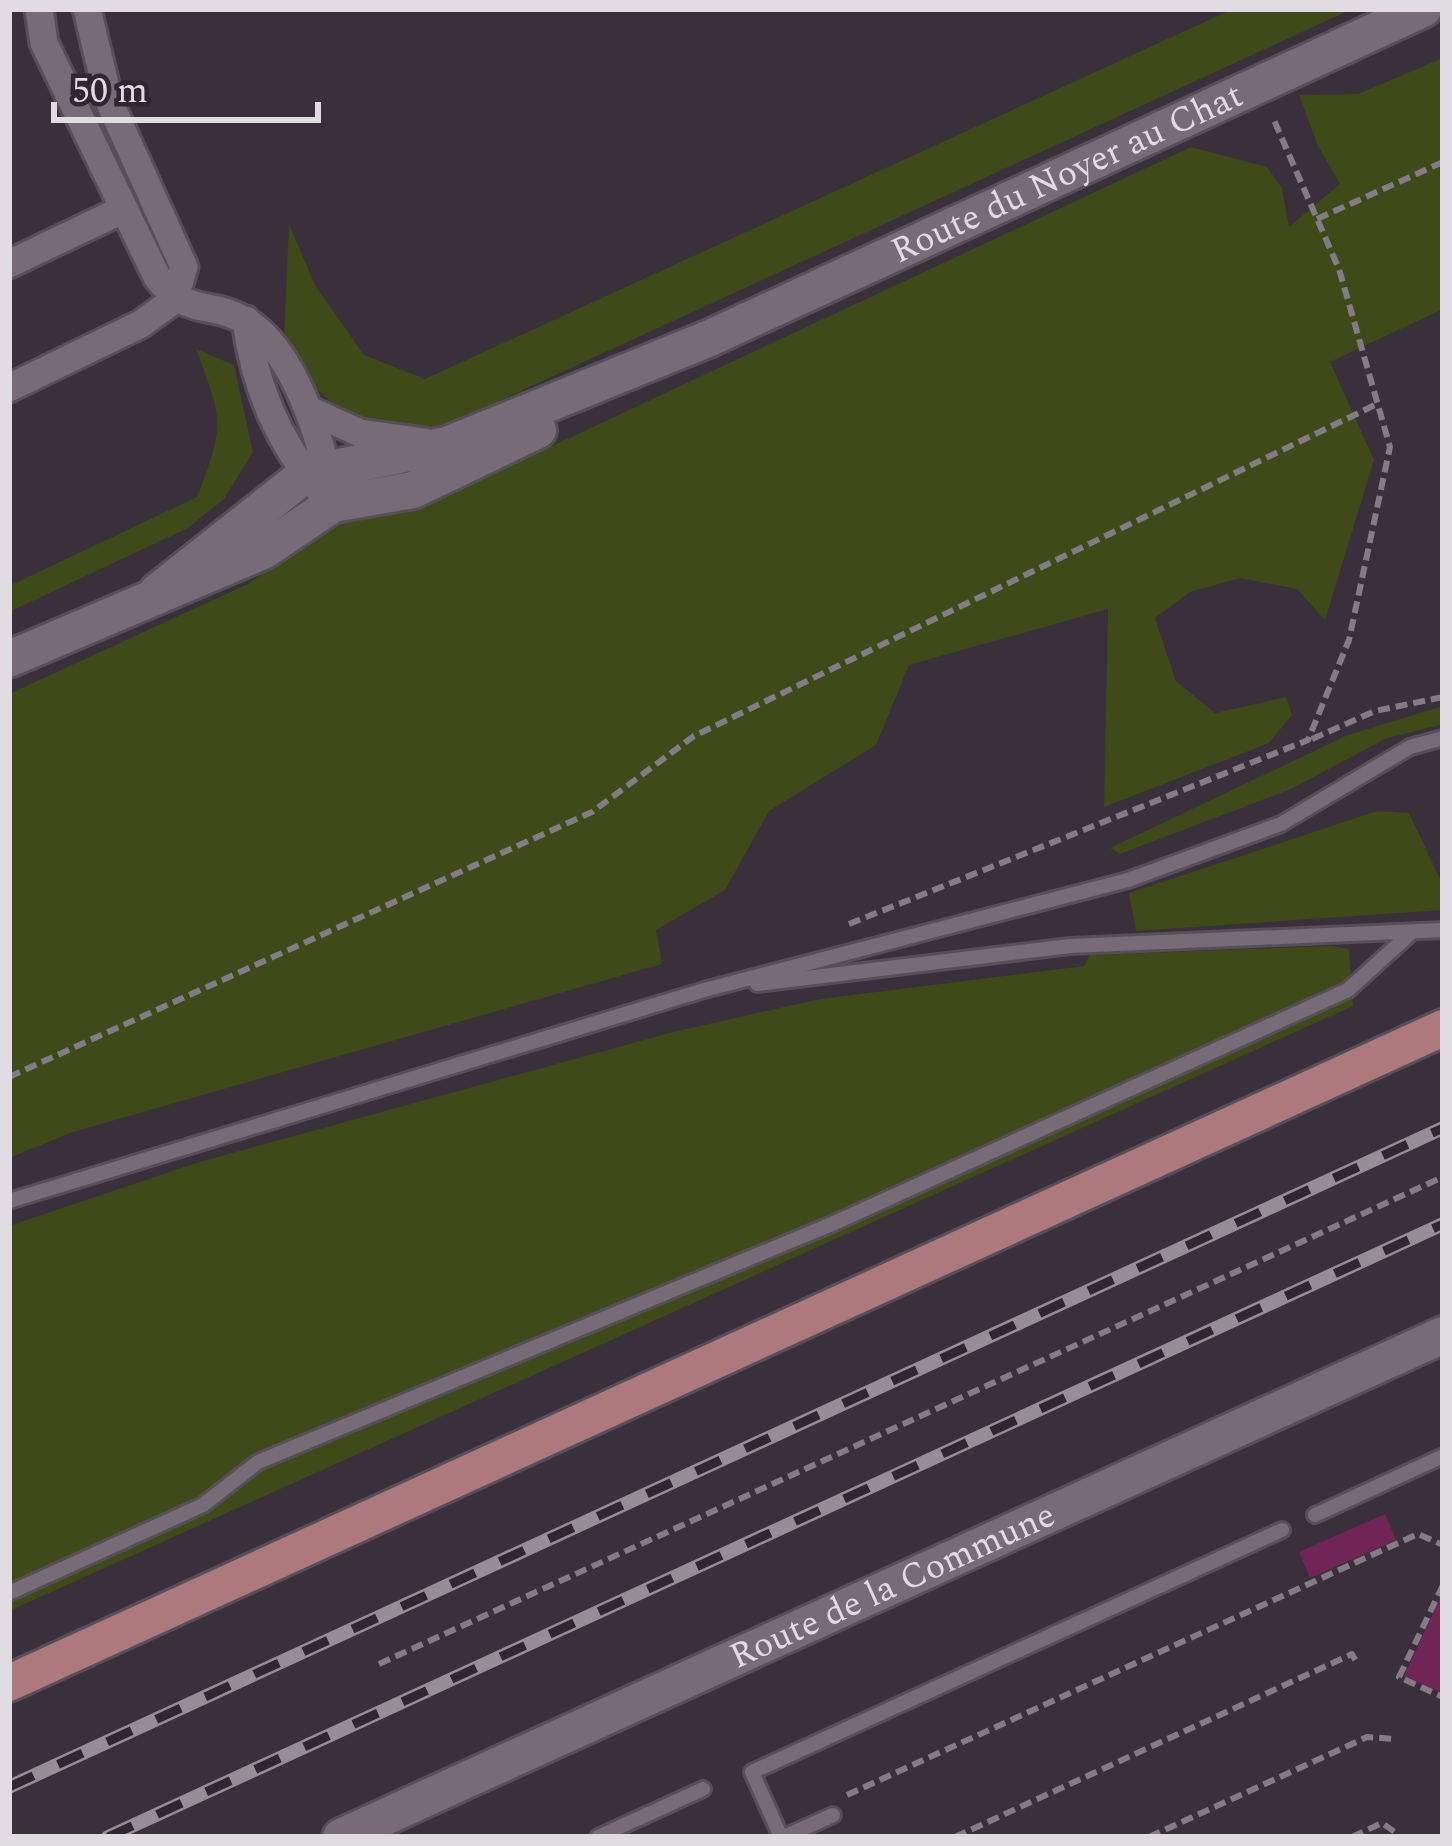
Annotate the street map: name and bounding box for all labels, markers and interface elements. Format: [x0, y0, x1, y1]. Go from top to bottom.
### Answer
scale bar [54, 48, 318, 122]
text: 50 m [72, 64, 148, 119]
street label: Route du Noyer au Chat [882, 68, 1252, 278]
street label: Route de la Commune [721, 1488, 1064, 1684]

